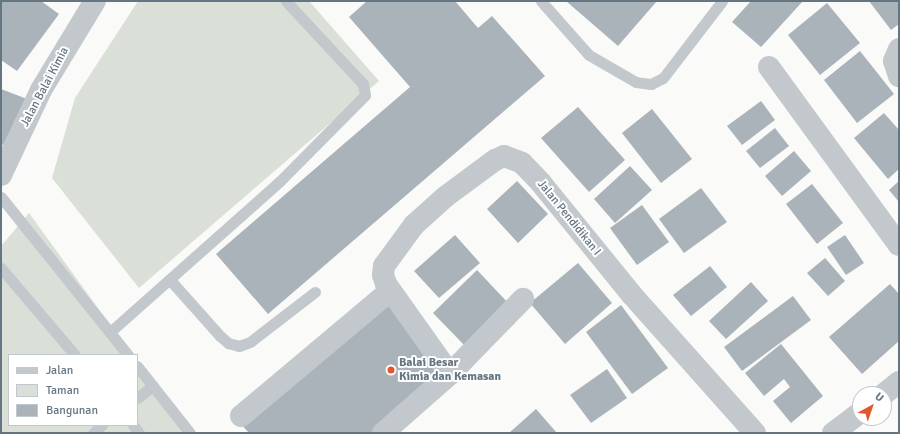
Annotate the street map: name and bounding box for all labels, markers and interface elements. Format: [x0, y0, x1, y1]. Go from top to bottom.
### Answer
street label: Jalan Balai Kimia [18, 45, 72, 129]
street label: Jalan Pendidikan I [534, 177, 604, 259]
legend [8, 354, 138, 426]
place label: Balai Besar Kimia dan Kemasan [399, 356, 501, 384]
text: Jalan [46, 363, 73, 378]
marker: Balai Besar Kimia dan Kemasan [386, 365, 396, 375]
text: Taman [46, 383, 79, 398]
north arrow [852, 386, 892, 426]
text: U [872, 390, 886, 405]
text: Bangunan [46, 403, 98, 418]

